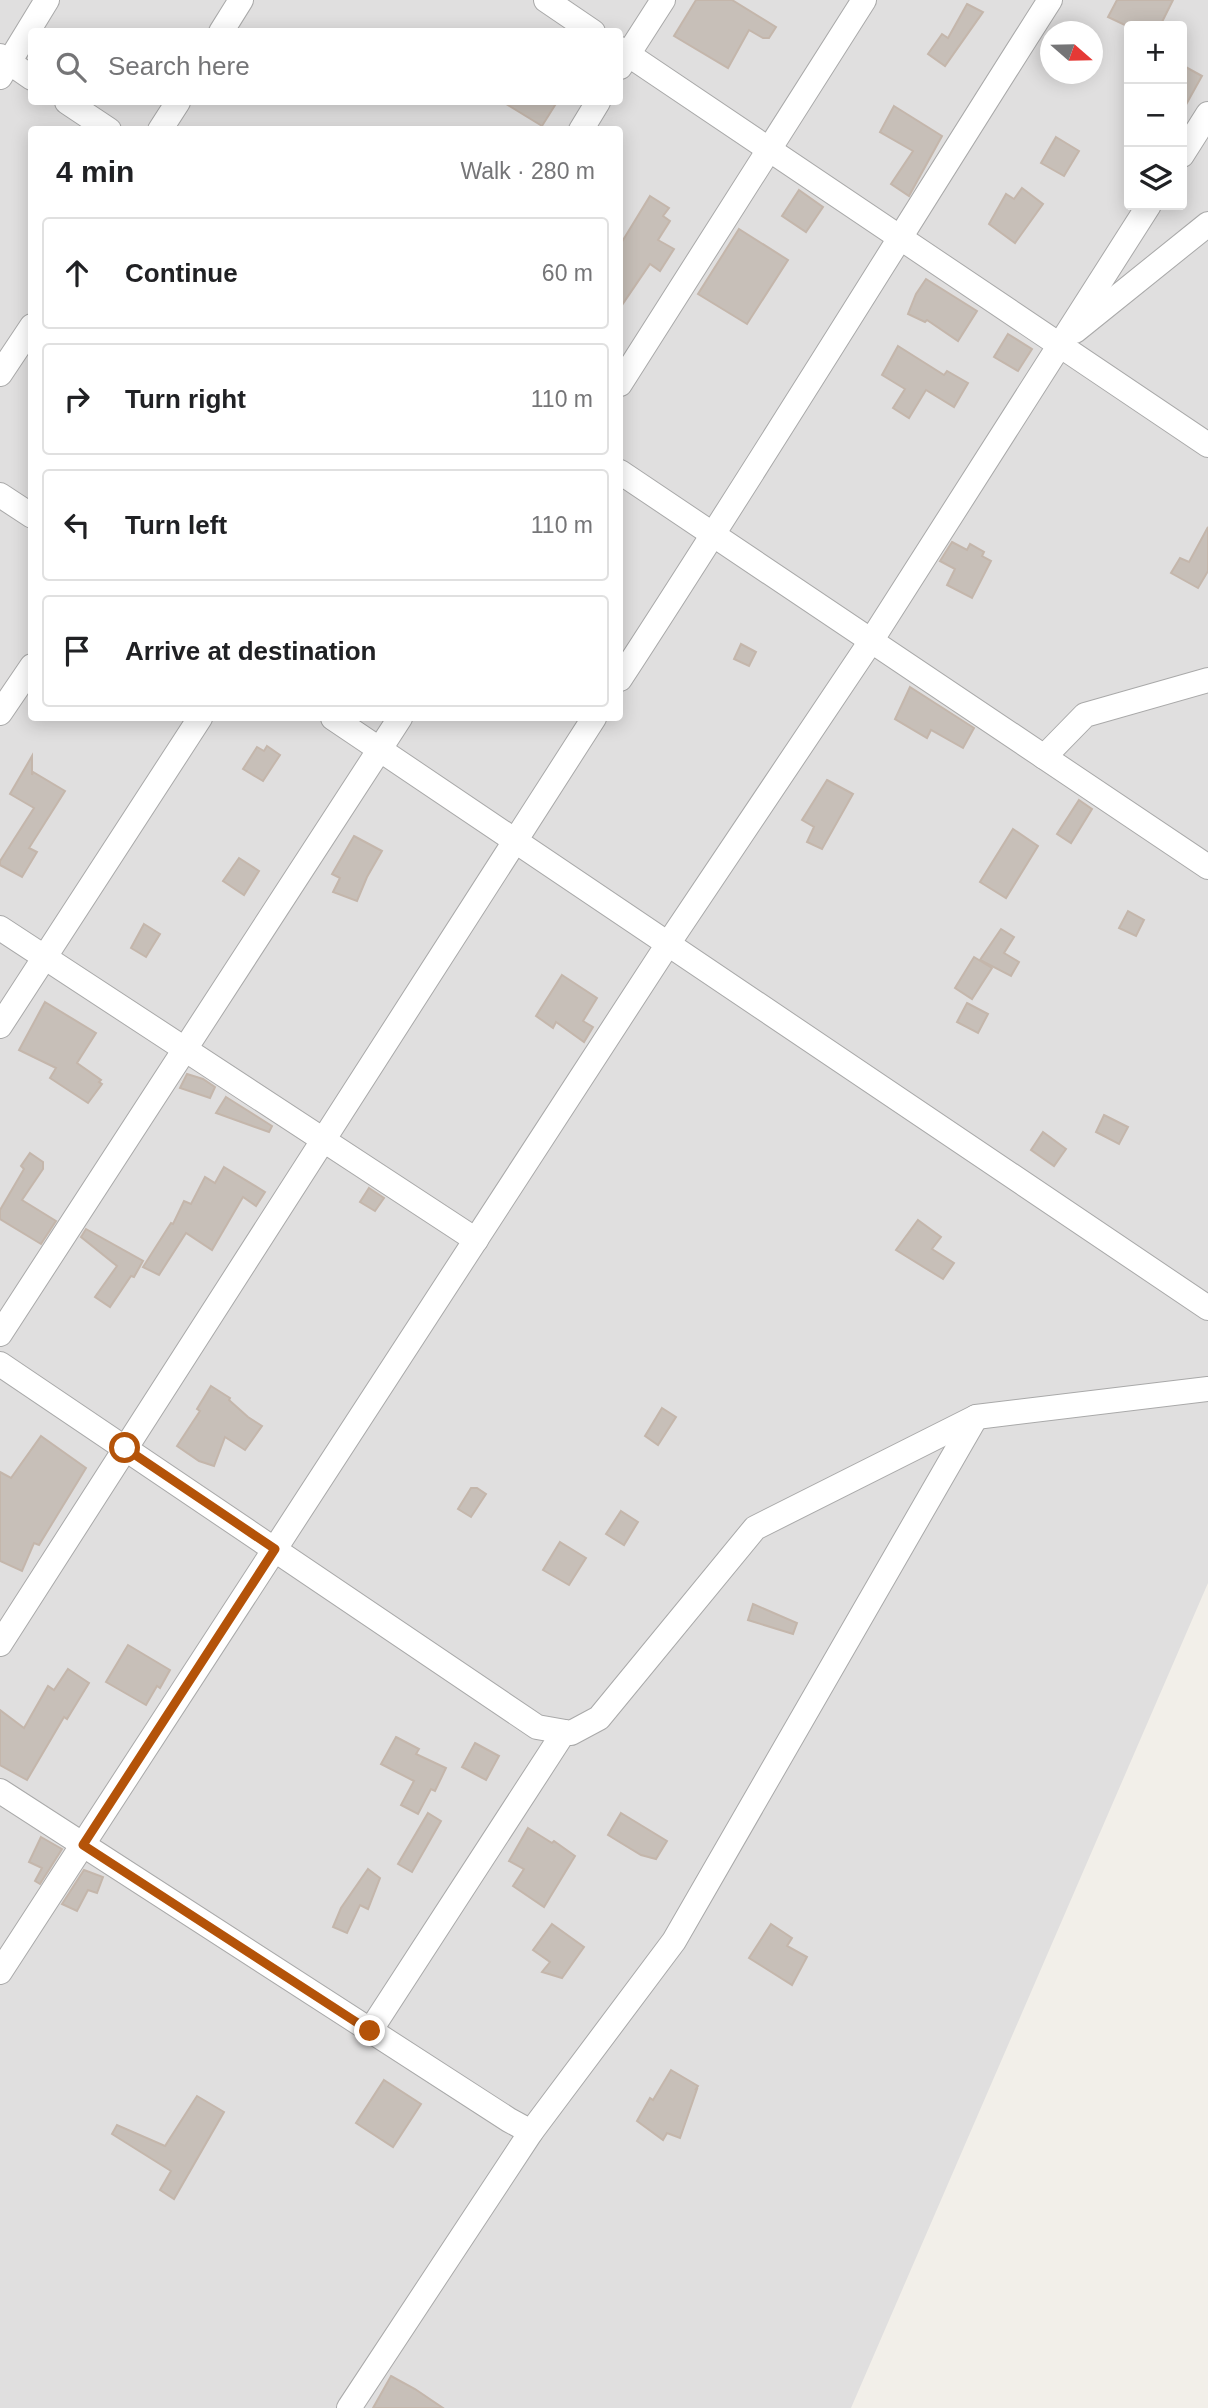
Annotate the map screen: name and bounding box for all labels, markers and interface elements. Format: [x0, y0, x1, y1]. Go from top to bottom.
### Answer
north arrow [1040, 21, 1103, 84]
map controls [1124, 21, 1187, 210]
button: + [1124, 21, 1187, 84]
search box [28, 28, 623, 105]
icon: search [52, 48, 90, 86]
text: Search here [108, 51, 250, 81]
button: − [1124, 84, 1187, 147]
button: layers [1124, 147, 1187, 210]
text: 4 min [56, 155, 134, 188]
text: Walk · 280 m [460, 158, 595, 184]
icon: ahead [58, 254, 96, 292]
text: Continue [125, 258, 238, 288]
text: 60 m [542, 260, 593, 286]
icon: right [58, 380, 96, 418]
text: Turn right [125, 384, 246, 414]
text: 110 m [531, 386, 593, 412]
icon: left [58, 506, 96, 544]
text: Turn left [125, 510, 227, 540]
text: 110 m [531, 512, 593, 538]
icon: arrive [58, 632, 96, 670]
text: Arrive at destination [125, 636, 376, 666]
route start [109, 1432, 140, 1463]
route end [354, 2015, 385, 2046]

